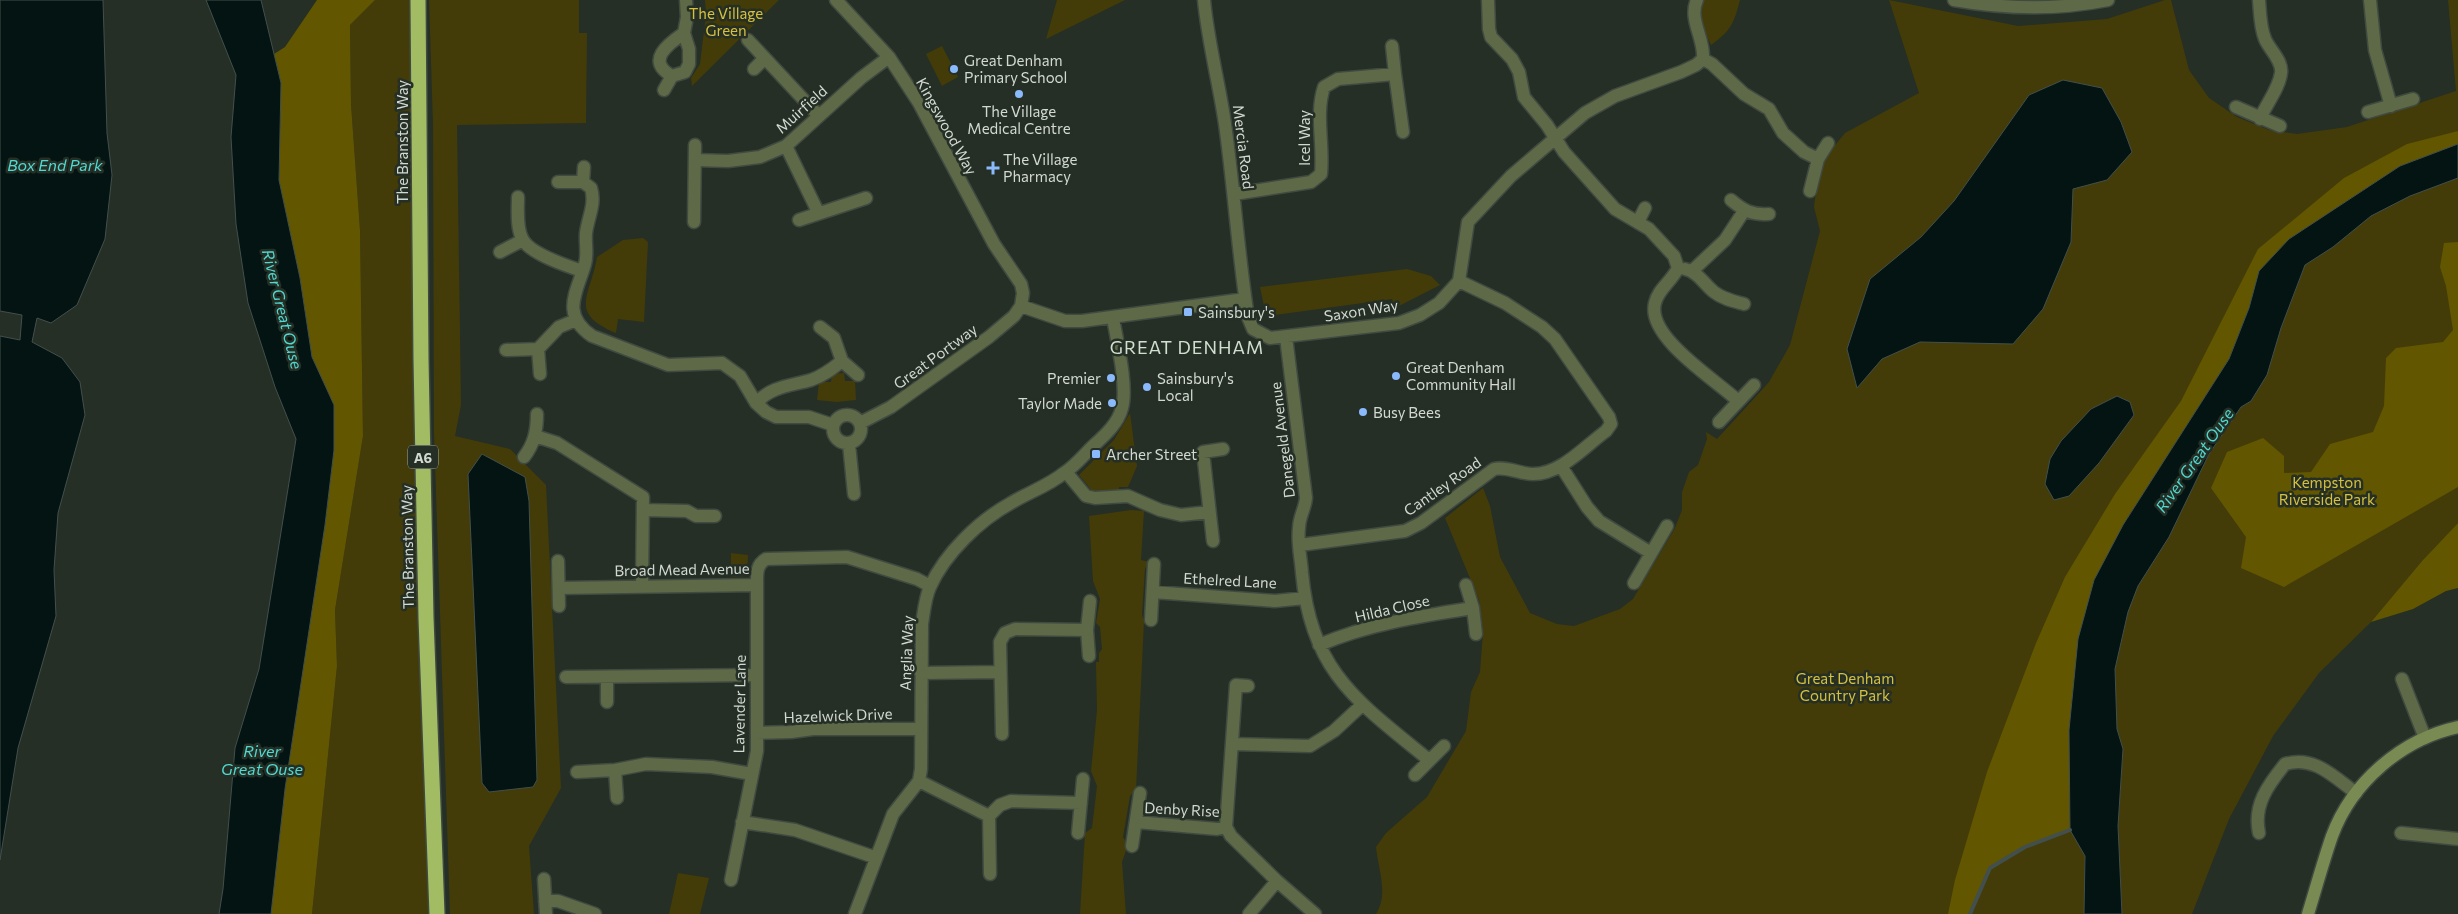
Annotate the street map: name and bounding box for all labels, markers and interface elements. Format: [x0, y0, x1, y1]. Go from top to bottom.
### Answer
park label: The Village Green [689, 4, 763, 39]
place label: Great Denham Primary School [964, 51, 1067, 86]
marker: Great Denham Primary School [948, 63, 960, 75]
street label: Kingswood Way [913, 74, 981, 178]
street label: The Branston Way [393, 80, 411, 204]
street label: Muirfield [772, 81, 830, 137]
marker: The Village Medical Centre [1013, 88, 1025, 100]
place label: The Village Medical Centre [967, 102, 1071, 137]
street label: Mercia Road [1230, 104, 1258, 190]
street label: Icel Way [1295, 110, 1313, 166]
place label: The Village Pharmacy [1003, 150, 1078, 185]
water label: Box End Park [7, 155, 103, 174]
marker: The Village Pharmacy [987, 162, 999, 174]
water label: River Great Ouse [259, 247, 307, 371]
street label: Saxon Way [1323, 295, 1400, 325]
place label: Sainsbury's [1198, 303, 1275, 321]
marker: Sainsbury's [1182, 306, 1194, 318]
street label: Great Portway [890, 319, 981, 392]
district label: GREAT DENHAM [1110, 336, 1264, 358]
place label: Great Denham Community Hall [1406, 358, 1516, 393]
place label: Premier [1047, 369, 1101, 387]
place label: Sainsbury's Local [1157, 369, 1234, 404]
marker: Great Denham Community Hall [1390, 370, 1402, 382]
marker: Premier [1105, 372, 1117, 384]
marker: Sainsbury's Local [1141, 381, 1153, 393]
street label: Danegeld Avenue [1266, 381, 1298, 499]
place label: Taylor Made [1018, 394, 1102, 412]
marker: Taylor Made [1106, 397, 1118, 409]
place label: Busy Bees [1373, 403, 1441, 421]
water label: River Great Ouse [2151, 404, 2237, 516]
marker: Busy Bees [1357, 406, 1369, 418]
place label: Archer Street [1106, 445, 1197, 463]
road number: A6 [408, 446, 438, 468]
marker: Archer Street [1090, 448, 1102, 460]
street label: Cantley Road [1400, 453, 1484, 519]
park label: Kempston Riverside Park [2279, 473, 2375, 508]
street label: The Branston Way [397, 485, 417, 609]
street label: Broad Mead Avenue [614, 559, 750, 579]
street label: Ethelred Lane [1183, 569, 1277, 591]
street label: Hilda Close [1353, 591, 1431, 625]
street label: Anglia Way [896, 615, 916, 691]
street label: Lavender Lane [729, 654, 749, 753]
park label: Great Denham Country Park [1796, 669, 1894, 704]
street label: Hazelwick Drive [783, 704, 893, 726]
water label: River Great Ouse [221, 741, 304, 778]
street label: Denby Rise [1144, 798, 1220, 820]

